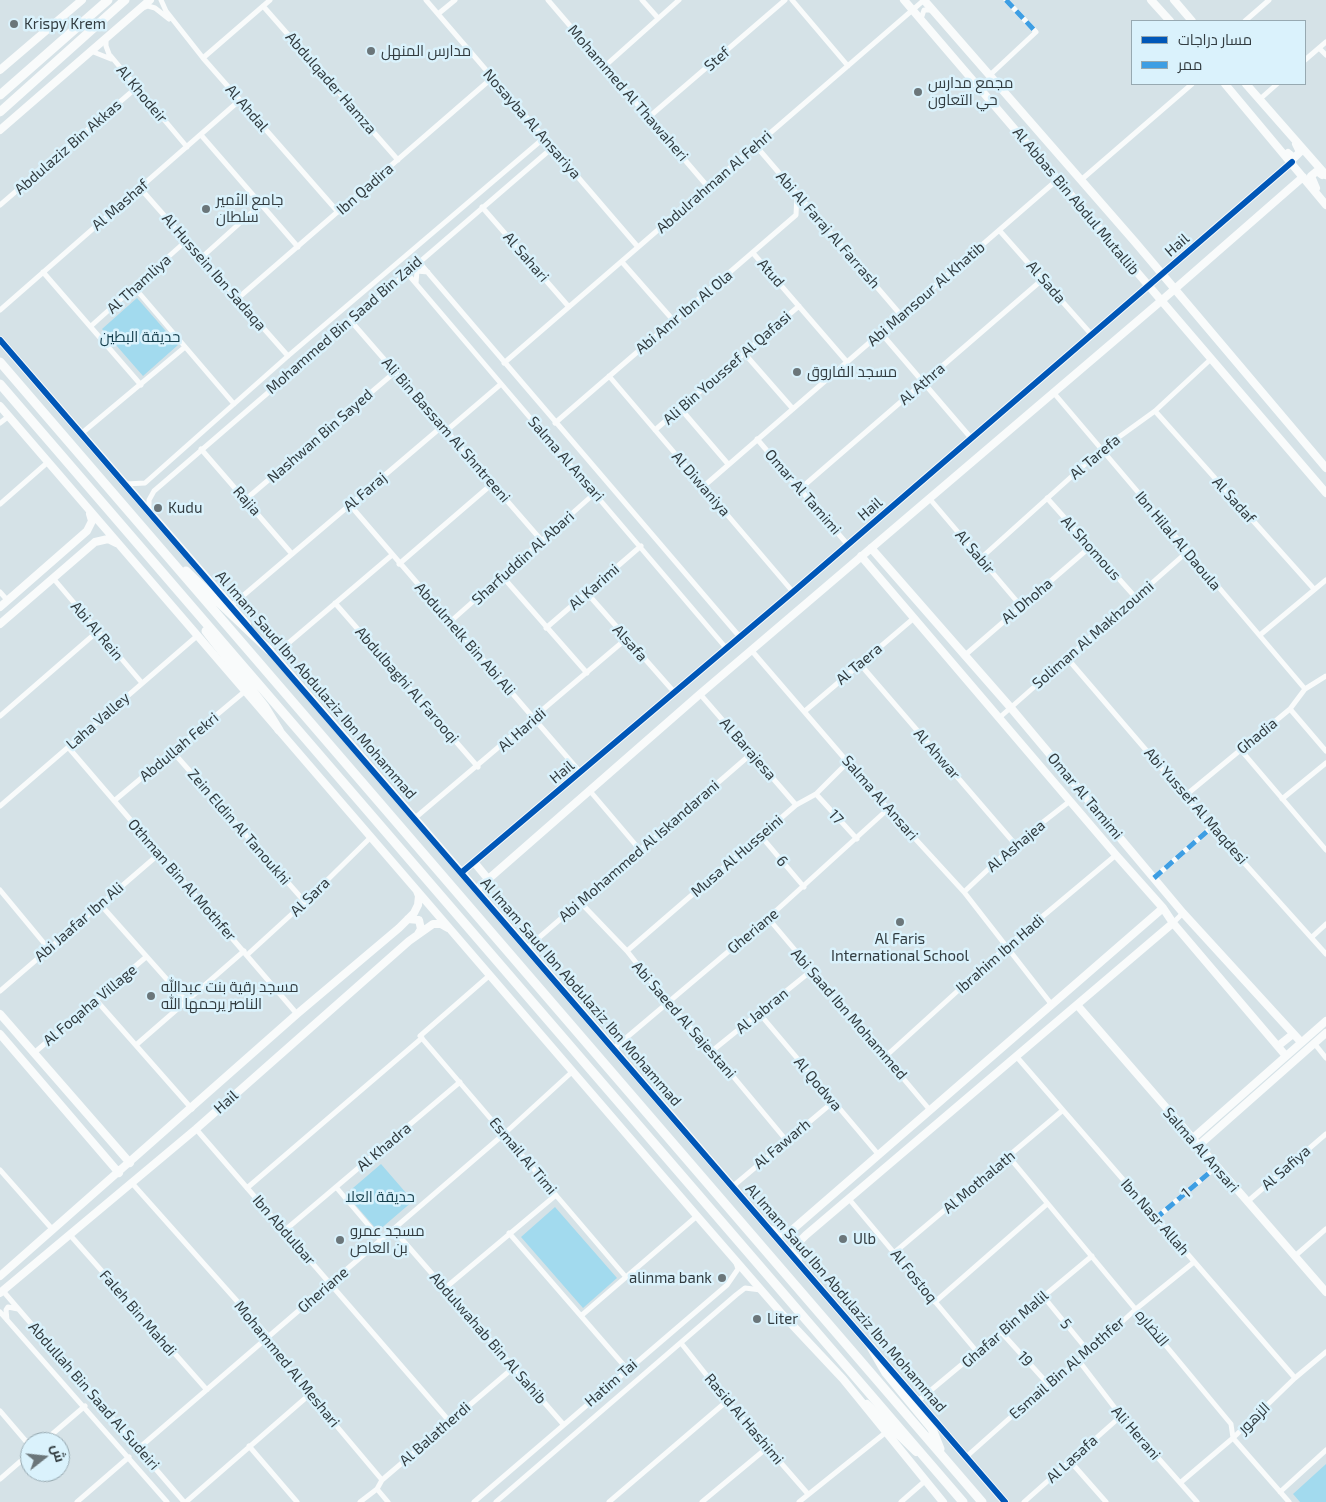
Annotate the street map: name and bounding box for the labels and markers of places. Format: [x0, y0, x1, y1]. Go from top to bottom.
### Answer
place label: Krispy Krem [24, 15, 106, 33]
marker: Krispy Krem [8, 18, 20, 30]
place label: مدارس المنهل [381, 42, 471, 60]
marker: مدارس المنهل [365, 45, 377, 57]
place label: مجمع مدارس حي التعاون [928, 74, 1013, 109]
marker: مجمع مدارس حي التعاون [912, 86, 924, 98]
place label: جامع الأمير سلطان [216, 191, 283, 226]
marker: جامع الأمير سلطان [200, 203, 212, 215]
place label: مسجد الفاروق [807, 363, 897, 381]
marker: مسجد الفاروق [791, 366, 803, 378]
place label: Kudu [168, 499, 202, 517]
marker: Kudu [152, 502, 164, 514]
marker: Al Faris International School [894, 916, 906, 928]
place label: Al Faris International School [831, 930, 969, 965]
place label: مسجد رقية بنت عبدالله الناصر يرحمها الله [161, 978, 299, 1013]
marker: مسجد رقية بنت عبدالله الناصر يرحمها الله [145, 990, 157, 1002]
place label: مسجد عمرو بن العاص [350, 1222, 425, 1257]
place label: Ulb [853, 1230, 876, 1248]
marker: Ulb [837, 1233, 849, 1245]
marker: مسجد عمرو بن العاص [334, 1234, 346, 1246]
place label: alinma bank [629, 1269, 712, 1287]
marker: alinma bank [716, 1272, 728, 1284]
place label: Liter [767, 1310, 798, 1328]
marker: Liter [751, 1313, 763, 1325]

